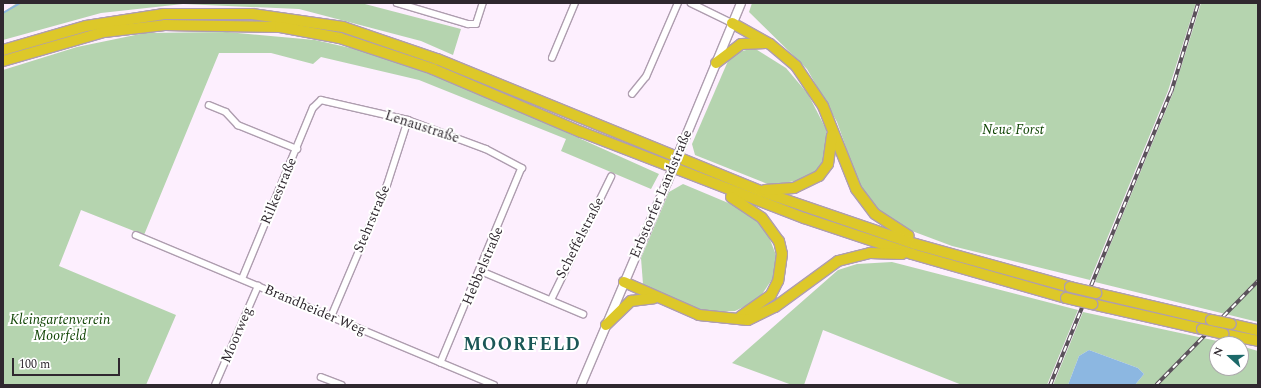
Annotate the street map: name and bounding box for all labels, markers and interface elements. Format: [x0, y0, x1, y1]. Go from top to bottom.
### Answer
street label: Lenaustraße [383, 107, 461, 147]
park label: Neue Forst [982, 122, 1044, 138]
street label: Erbstorfer Landstraße [626, 127, 696, 261]
street label: Rilkestraße [257, 155, 301, 227]
street label: Stehrstraße [350, 183, 394, 255]
street label: Scheffelstraße [552, 195, 608, 281]
street label: Hebbelstraße [459, 224, 507, 308]
street label: Brandheider Weg [262, 281, 368, 339]
street label: Moorweg [218, 305, 256, 365]
park label: Kleingartenverein Moorfeld [10, 312, 110, 344]
district label: MOORFELD [463, 334, 581, 356]
north arrow [1209, 336, 1249, 376]
text: N [1209, 345, 1228, 359]
scale bar [14, 350, 122, 376]
text: 100 m [19, 355, 50, 374]

